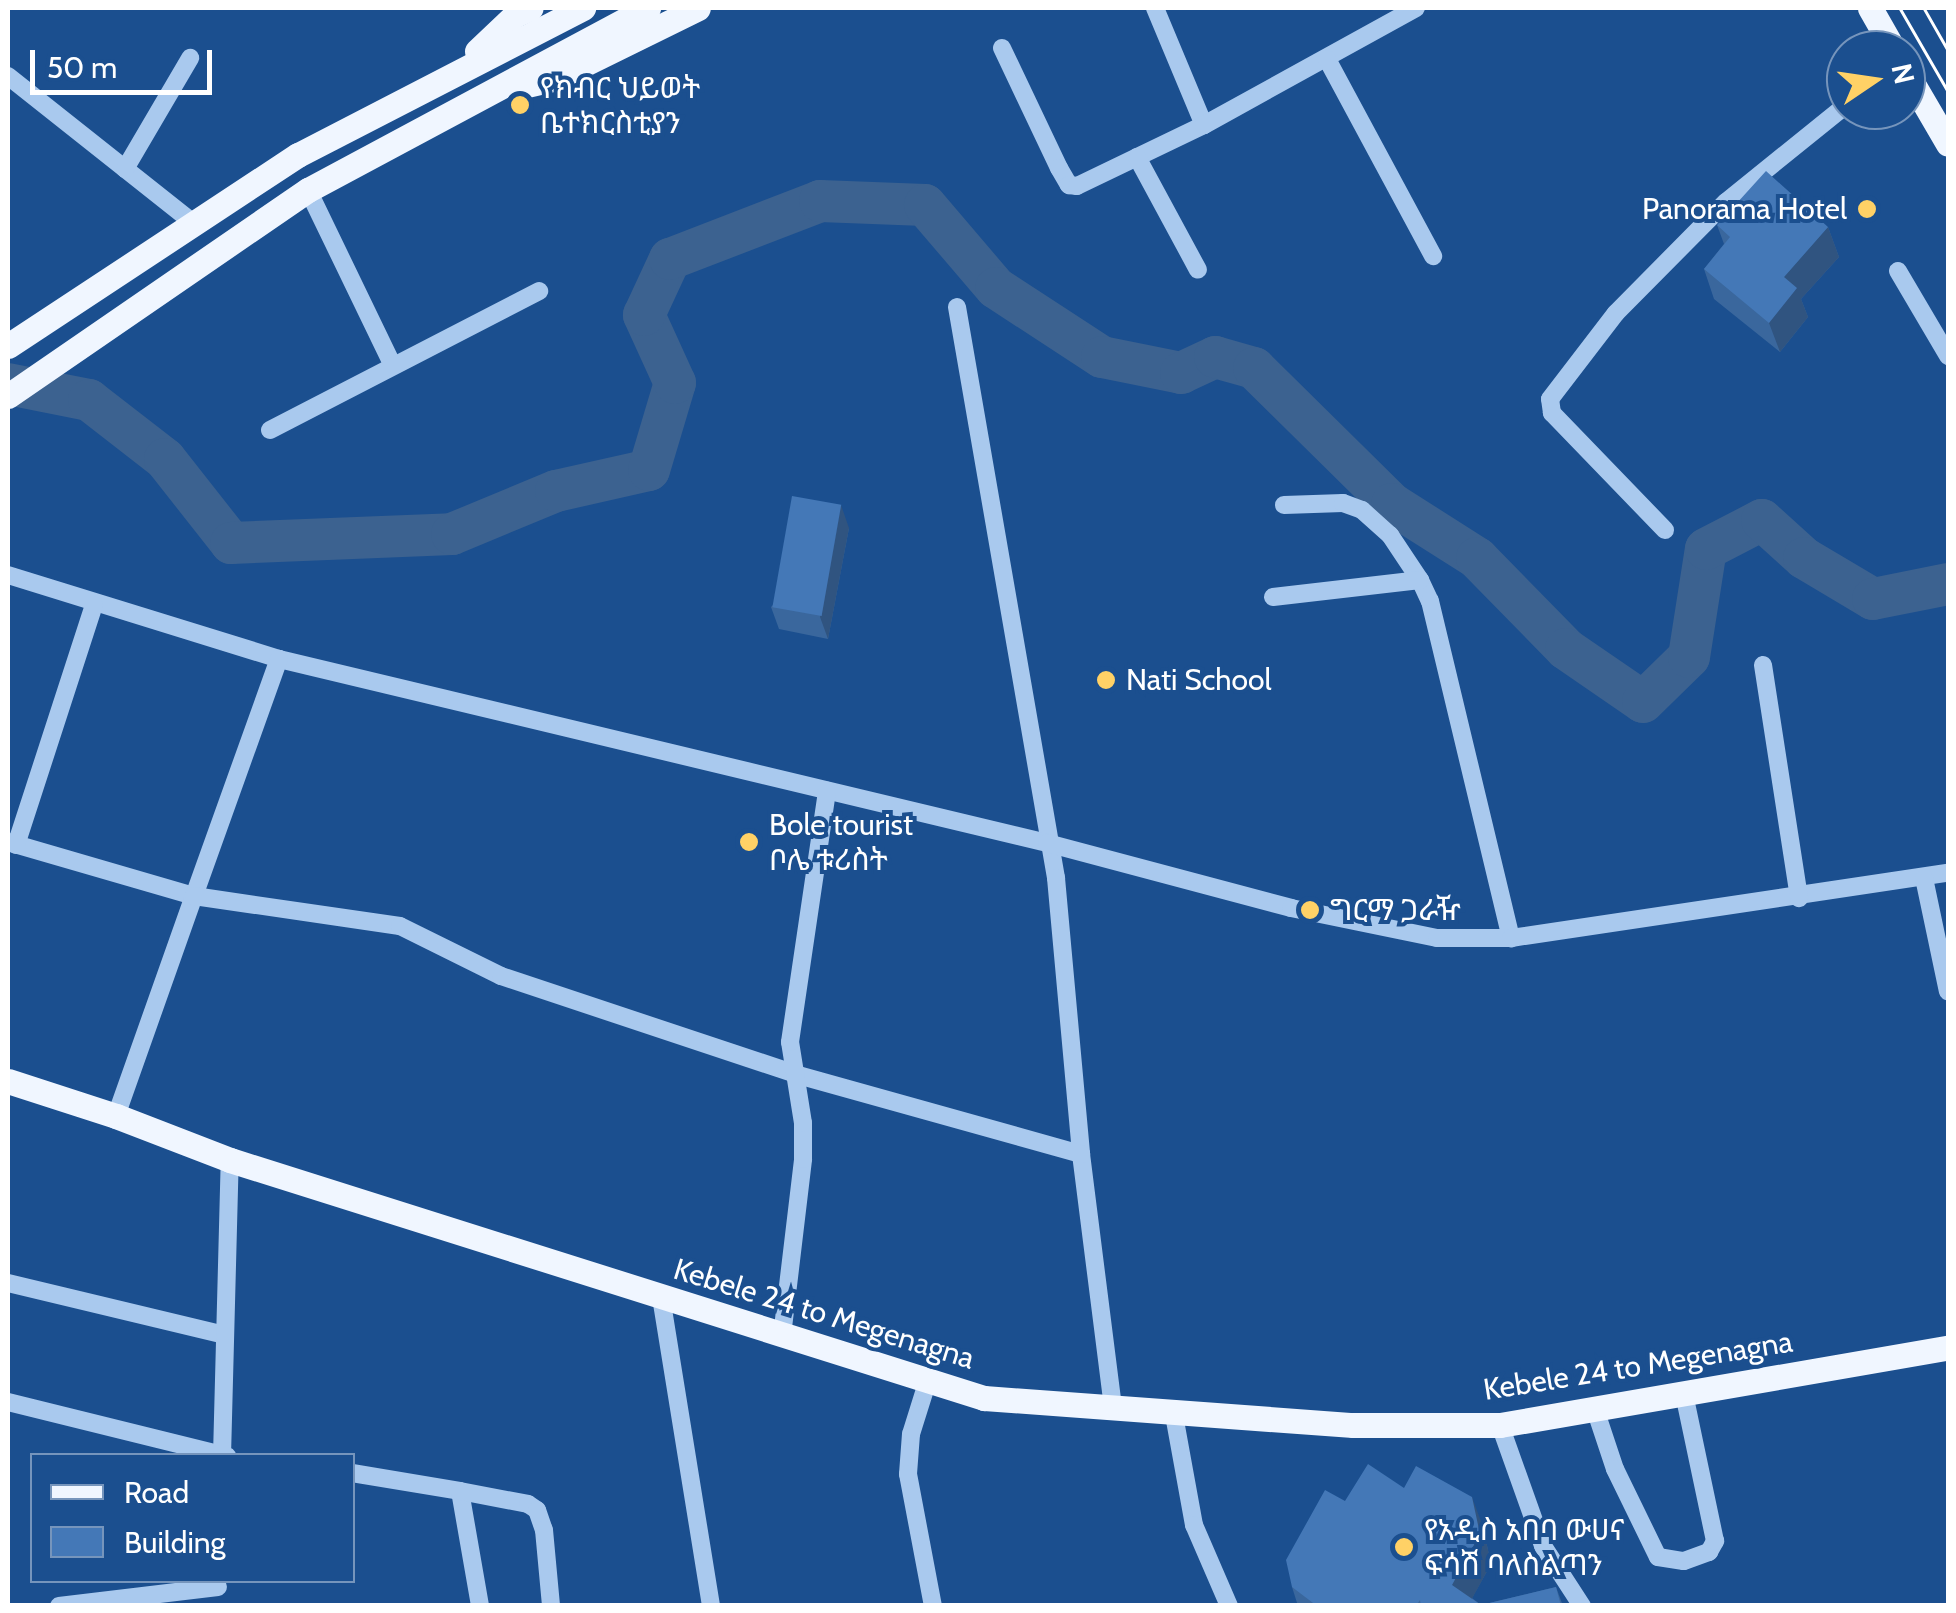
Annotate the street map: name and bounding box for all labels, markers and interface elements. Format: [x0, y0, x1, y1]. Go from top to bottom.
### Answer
scale bar [35, 30, 218, 92]
north arrow [1826, 30, 1926, 130]
text: 50 m [47, 49, 117, 86]
text: N [1884, 60, 1922, 87]
place label: የክብር ህይወት ቤተክርስቲያን [540, 70, 700, 140]
marker: የክብር ህይወት ቤተክርስቲያን [509, 94, 531, 116]
place label: Panorama Hotel [1642, 191, 1847, 227]
marker: Panorama Hotel [1856, 198, 1878, 220]
place label: Nati School [1126, 662, 1272, 698]
marker: Nati School [1095, 669, 1117, 691]
place label: Bole tourist ቦሌ ቱሪስት [769, 807, 913, 878]
marker: Bole tourist ቦሌ ቱሪስት [738, 831, 760, 853]
place label: ግርማ ጋራዥ [1330, 892, 1461, 928]
marker: ግርማ ጋራዥ [1299, 899, 1321, 921]
street label: Kebele 24 to Megenagna [669, 1251, 979, 1377]
street label: Kebele 24 to Megenagna [1481, 1324, 1795, 1408]
legend [30, 1453, 355, 1583]
text: Road [124, 1474, 189, 1511]
place label: የአዲስ አበባ ውሀና ፍሳሽ ባለስልጣን [1424, 1512, 1625, 1582]
text: Building [124, 1524, 226, 1561]
marker: የአዲስ አበባ ውሀና ፍሳሽ ባለስልጣን [1393, 1536, 1415, 1558]

